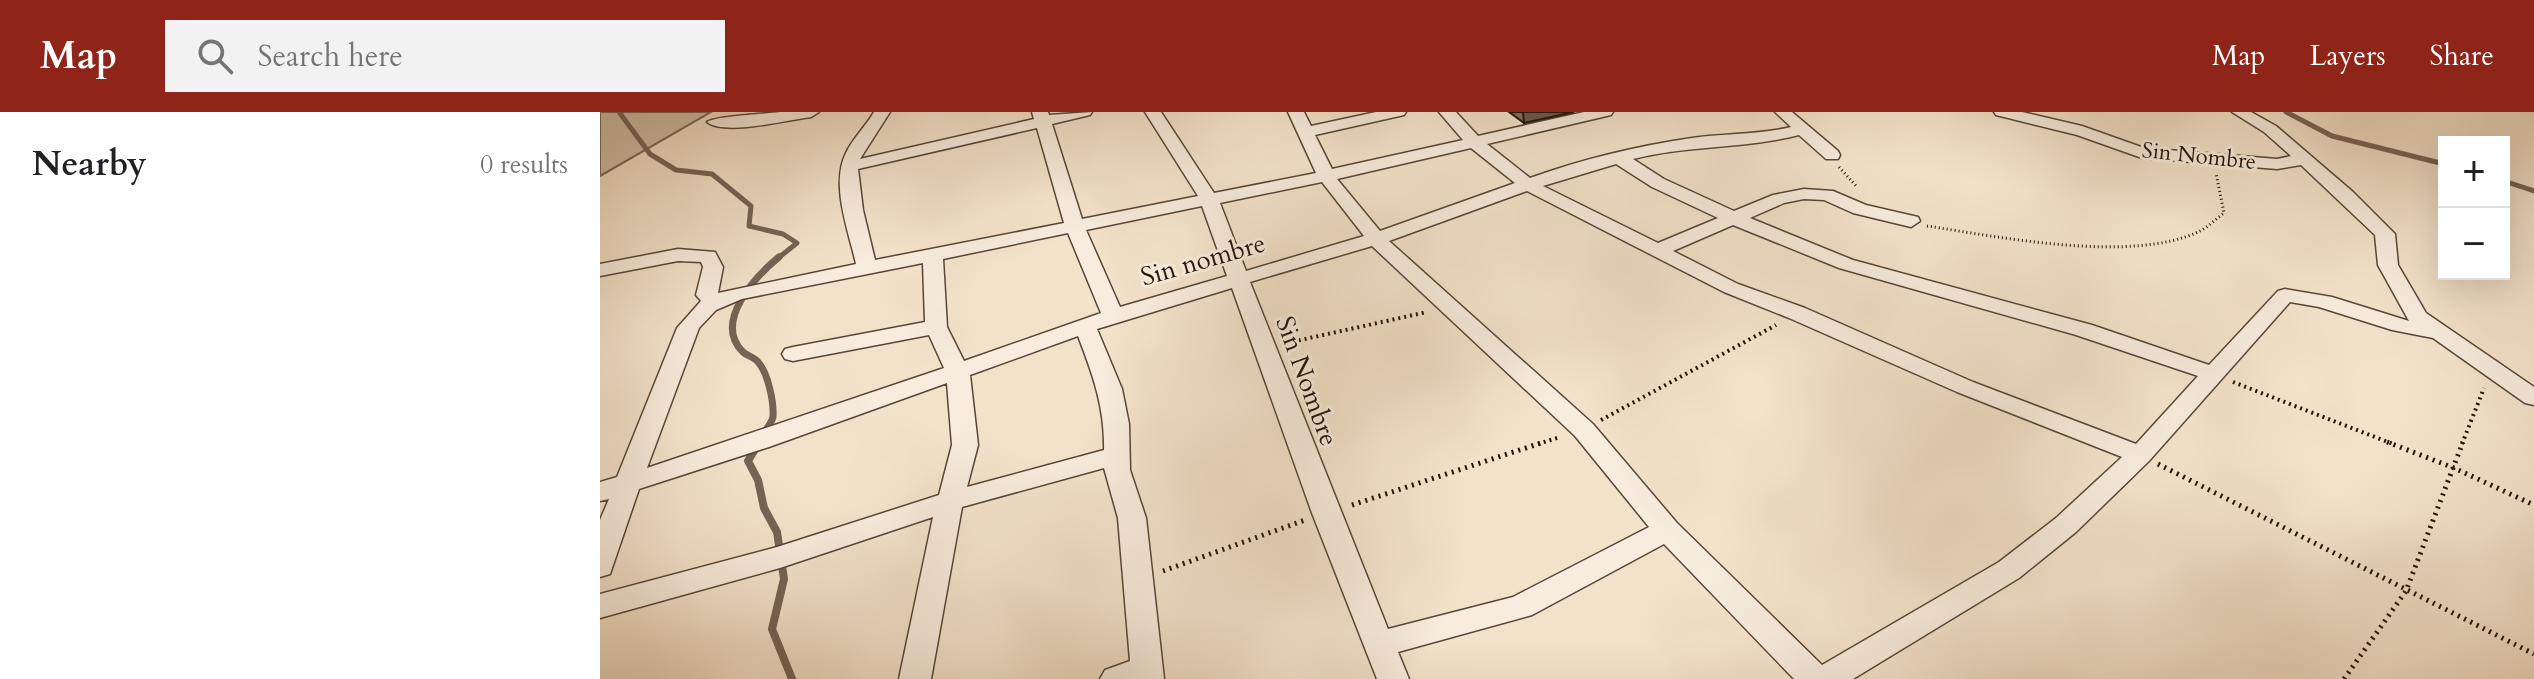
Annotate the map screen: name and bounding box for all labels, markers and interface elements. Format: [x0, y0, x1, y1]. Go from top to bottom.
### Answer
search box [165, 20, 725, 92]
text: Map [40, 30, 117, 82]
icon: search [193, 34, 237, 78]
text: Search here [257, 36, 403, 77]
text: Map [2212, 37, 2265, 75]
text: Layers [2309, 37, 2386, 75]
text: Share [2430, 37, 2494, 75]
street label: Sin Nombre [2140, 135, 2258, 177]
map controls [2438, 136, 2510, 280]
button: + [2438, 136, 2510, 208]
text: Nearby [32, 141, 147, 187]
text: 0 results [480, 147, 568, 182]
button: − [2438, 208, 2510, 280]
street label: Sin nombre [1137, 226, 1269, 294]
street label: Sin Nombre [1267, 311, 1347, 451]

